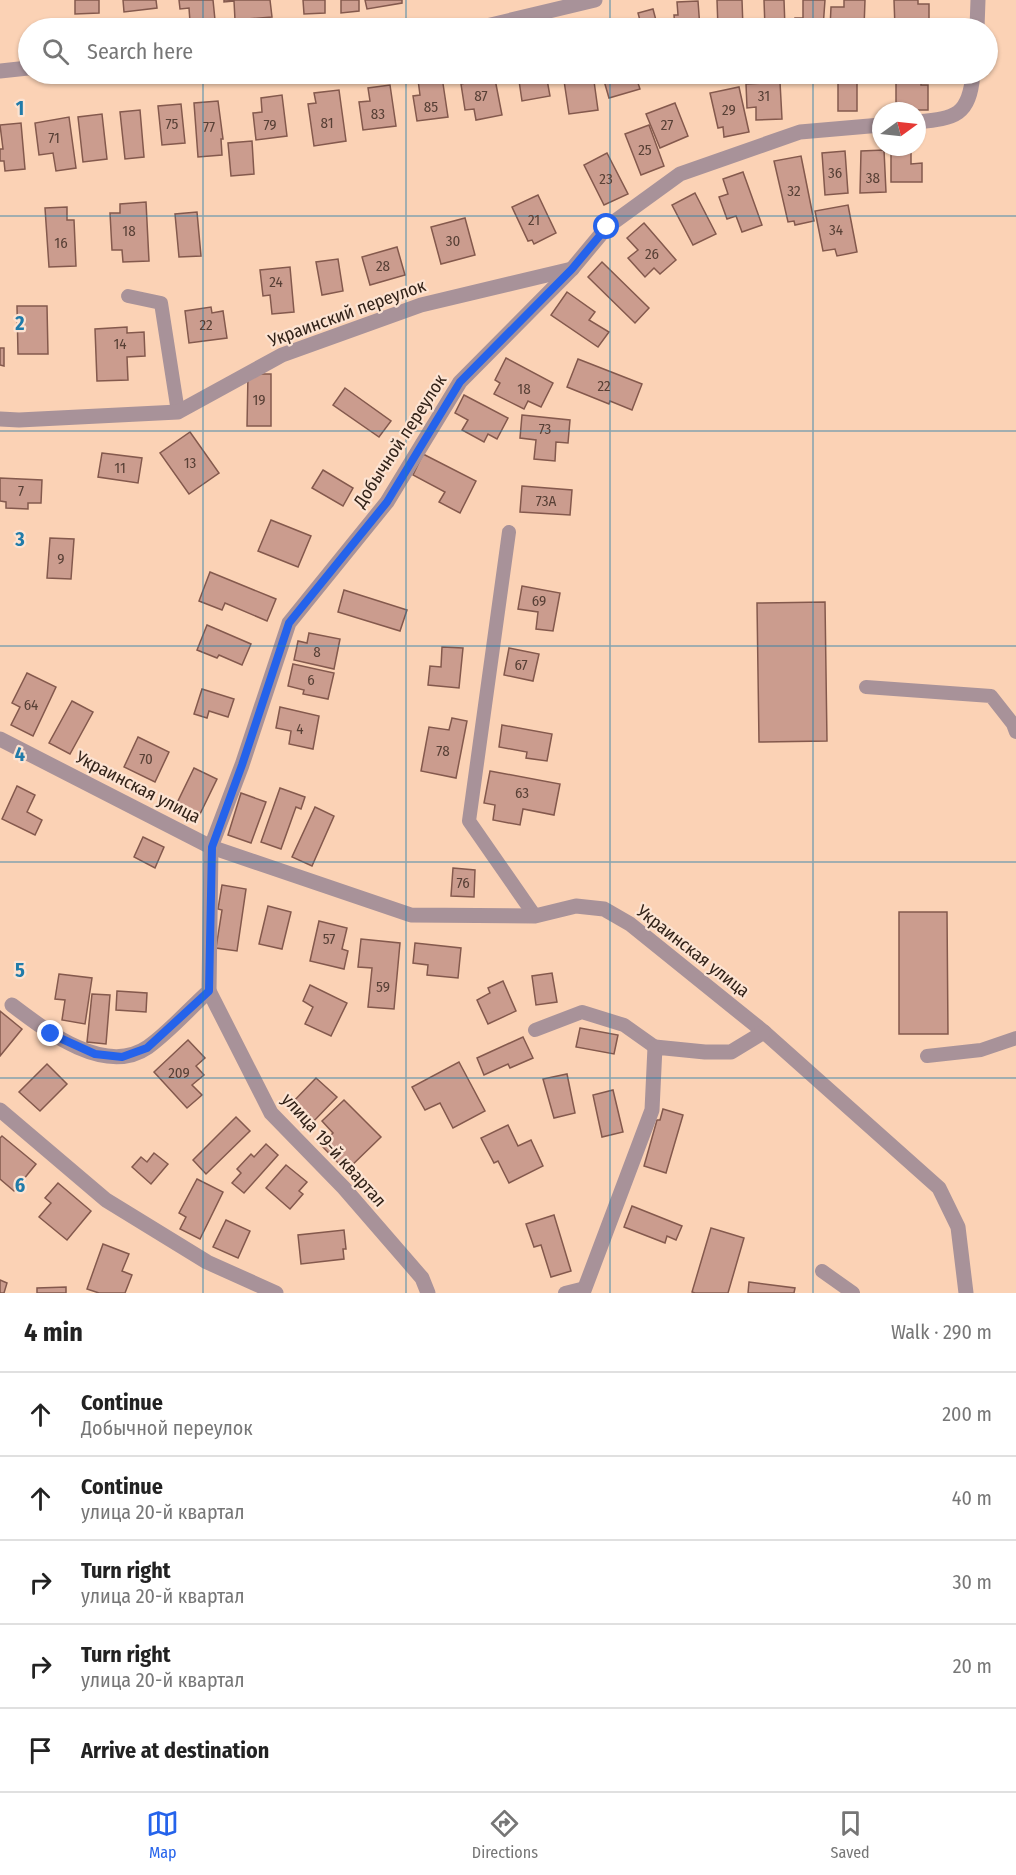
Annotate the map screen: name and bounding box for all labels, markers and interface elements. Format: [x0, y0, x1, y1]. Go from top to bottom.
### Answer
search box [18, 18, 998, 84]
icon: search [39, 35, 72, 68]
text: Search here [87, 38, 193, 65]
house number: 87 [474, 87, 488, 105]
house number: 31 [758, 87, 770, 105]
text: 1 [16, 96, 24, 120]
house number: 85 [424, 98, 438, 116]
house number: 29 [722, 101, 736, 119]
north arrow [872, 102, 926, 156]
house number: 83 [371, 105, 385, 123]
house number: 81 [321, 114, 333, 132]
house number: 75 [166, 115, 178, 133]
house number: 79 [263, 116, 277, 134]
house number: 27 [661, 116, 673, 134]
house number: 77 [203, 118, 215, 136]
house number: 71 [48, 129, 60, 147]
house number: 25 [638, 141, 652, 159]
house number: 36 [828, 164, 842, 182]
house number: 38 [866, 169, 880, 187]
house number: 23 [599, 170, 613, 188]
house number: 32 [787, 182, 801, 200]
house number: 21 [528, 211, 540, 229]
route start [593, 213, 619, 239]
house number: 34 [829, 221, 843, 239]
house number: 18 [122, 222, 136, 240]
house number: 30 [446, 232, 460, 250]
house number: 16 [54, 234, 68, 252]
house number: 26 [645, 245, 659, 263]
house number: 28 [376, 257, 390, 275]
house number: 24 [269, 273, 283, 291]
street label: Украинский переулок [264, 274, 429, 352]
text: 2 [14, 311, 25, 335]
house number: 22 [199, 316, 213, 334]
house number: 14 [113, 335, 127, 353]
street label: Добычной переулок [348, 370, 452, 513]
house number: 22 [597, 377, 611, 395]
house number: 18 [517, 380, 531, 398]
house number: 19 [252, 391, 266, 409]
house number: 73 [539, 420, 552, 438]
house number: 13 [184, 454, 197, 472]
house number: 11 [114, 459, 126, 477]
house number: 7 [18, 482, 24, 500]
house number: 73А [536, 492, 556, 510]
text: 3 [14, 527, 25, 551]
house number: 9 [57, 550, 65, 568]
house number: 69 [532, 592, 546, 610]
house number: 8 [313, 643, 321, 661]
house number: 67 [514, 656, 528, 674]
house number: 6 [307, 671, 315, 689]
house number: 64 [24, 696, 38, 714]
house number: 4 [296, 720, 304, 738]
text: 4 [15, 742, 25, 766]
house number: 78 [436, 742, 450, 760]
street label: Украинская улица [71, 746, 204, 828]
house number: 70 [139, 750, 153, 768]
house number: 63 [515, 784, 529, 802]
house number: 76 [456, 874, 470, 892]
street label: Украинская улица [631, 900, 754, 1002]
house number: 57 [323, 930, 335, 948]
text: 5 [15, 958, 25, 982]
house number: 59 [376, 978, 390, 996]
route end [37, 1020, 63, 1046]
house number: 209 [168, 1064, 190, 1082]
street label: улица 19-й квартал [277, 1089, 391, 1211]
text: 6 [15, 1173, 25, 1197]
text: 4 min [24, 1317, 83, 1348]
text: Walk · 290 m [891, 1320, 992, 1344]
text: Continue [81, 1389, 163, 1416]
icon: ahead [24, 1398, 57, 1431]
text: 200 m [942, 1402, 992, 1426]
text: Добычной переулок [81, 1416, 253, 1440]
text: Continue [81, 1473, 163, 1500]
icon: ahead [24, 1482, 57, 1515]
text: 40 m [952, 1486, 992, 1510]
text: улица 20-й квартал [81, 1500, 245, 1524]
text: Turn right [81, 1557, 170, 1584]
icon: right [24, 1566, 57, 1599]
text: 30 m [952, 1570, 992, 1594]
text: улица 20-й квартал [81, 1584, 245, 1608]
text: Turn right [81, 1641, 170, 1668]
icon: right [24, 1650, 57, 1683]
text: 20 m [953, 1654, 992, 1678]
text: улица 20-й квартал [81, 1668, 245, 1692]
icon: arrive [24, 1734, 57, 1767]
text: Arrive at destination [81, 1737, 269, 1764]
tab: Map [146, 1807, 179, 1862]
tab: Directions [472, 1807, 538, 1862]
tab: Saved [831, 1807, 870, 1862]

